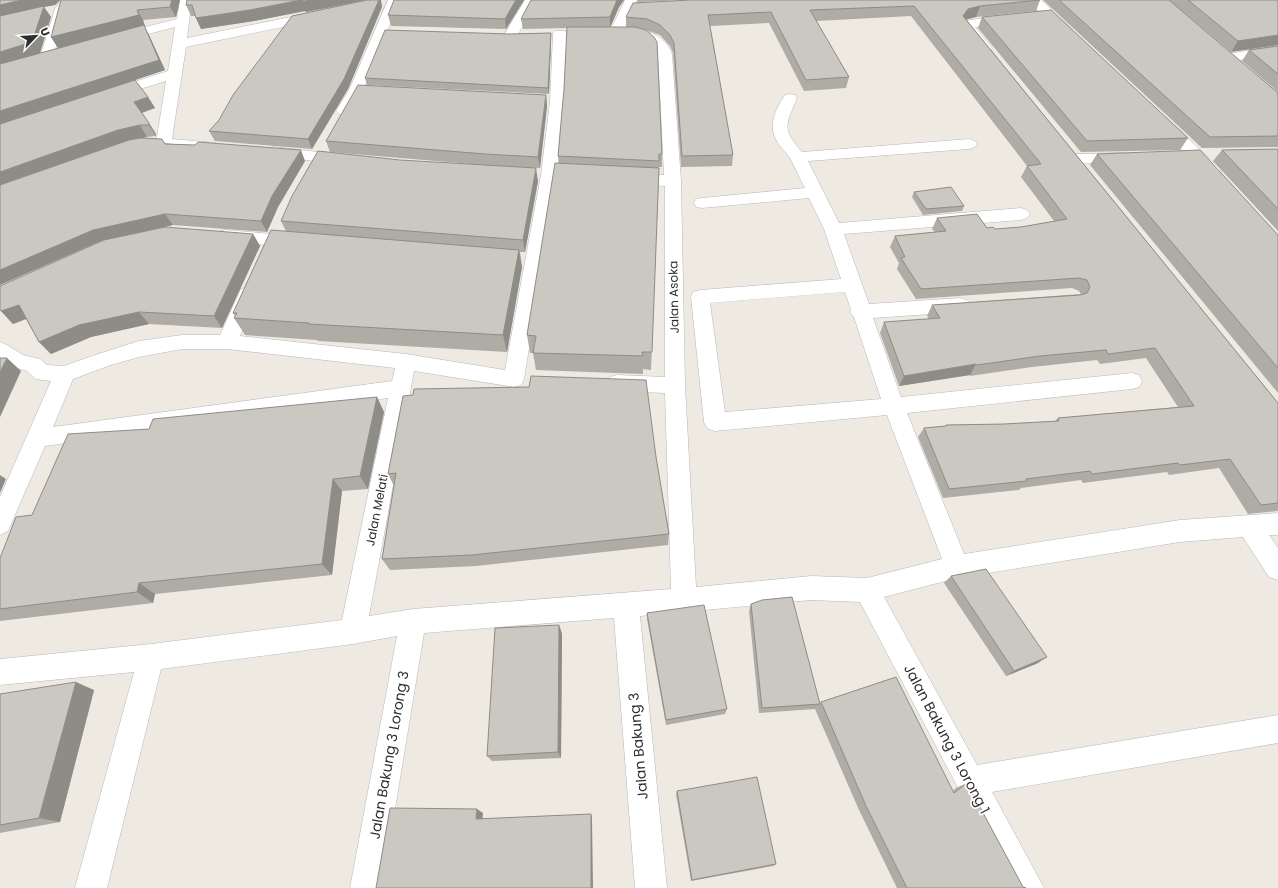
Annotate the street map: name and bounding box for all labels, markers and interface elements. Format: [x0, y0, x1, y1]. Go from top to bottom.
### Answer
north arrow [16, 16, 56, 56]
text: U [36, 25, 54, 39]
street label: Jalan Asoka [664, 260, 683, 334]
street label: Jalan Melati [361, 473, 392, 547]
street label: Jalan Bakung 3 Lorong 1 [899, 661, 995, 817]
street label: Jalan Bakung 3 Lorong 3 [364, 669, 414, 841]
street label: Jalan Bakung 3 [623, 692, 653, 800]

